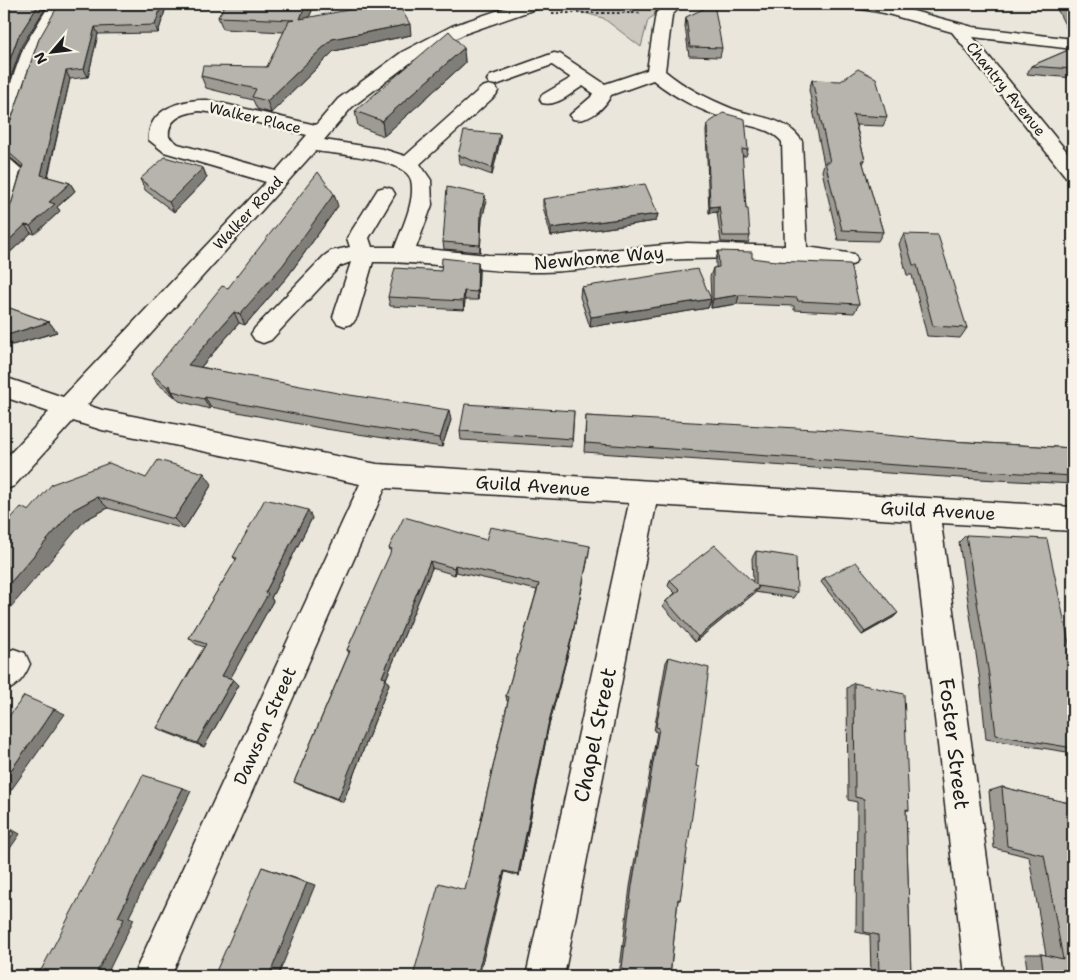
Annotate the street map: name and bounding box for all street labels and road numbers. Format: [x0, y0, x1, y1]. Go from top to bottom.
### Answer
street label: Chantry Avenue [962, 38, 1050, 140]
street label: Walker Place [207, 98, 303, 138]
street label: Walker Road [209, 172, 288, 254]
street label: Newhome Way [533, 240, 665, 276]
street label: Guild Avenue [475, 470, 591, 502]
street label: Guild Avenue [880, 496, 996, 526]
street label: Dawson Street [228, 663, 302, 789]
street label: Chapel Street [567, 665, 623, 805]
street label: Foster Street [932, 677, 976, 811]

